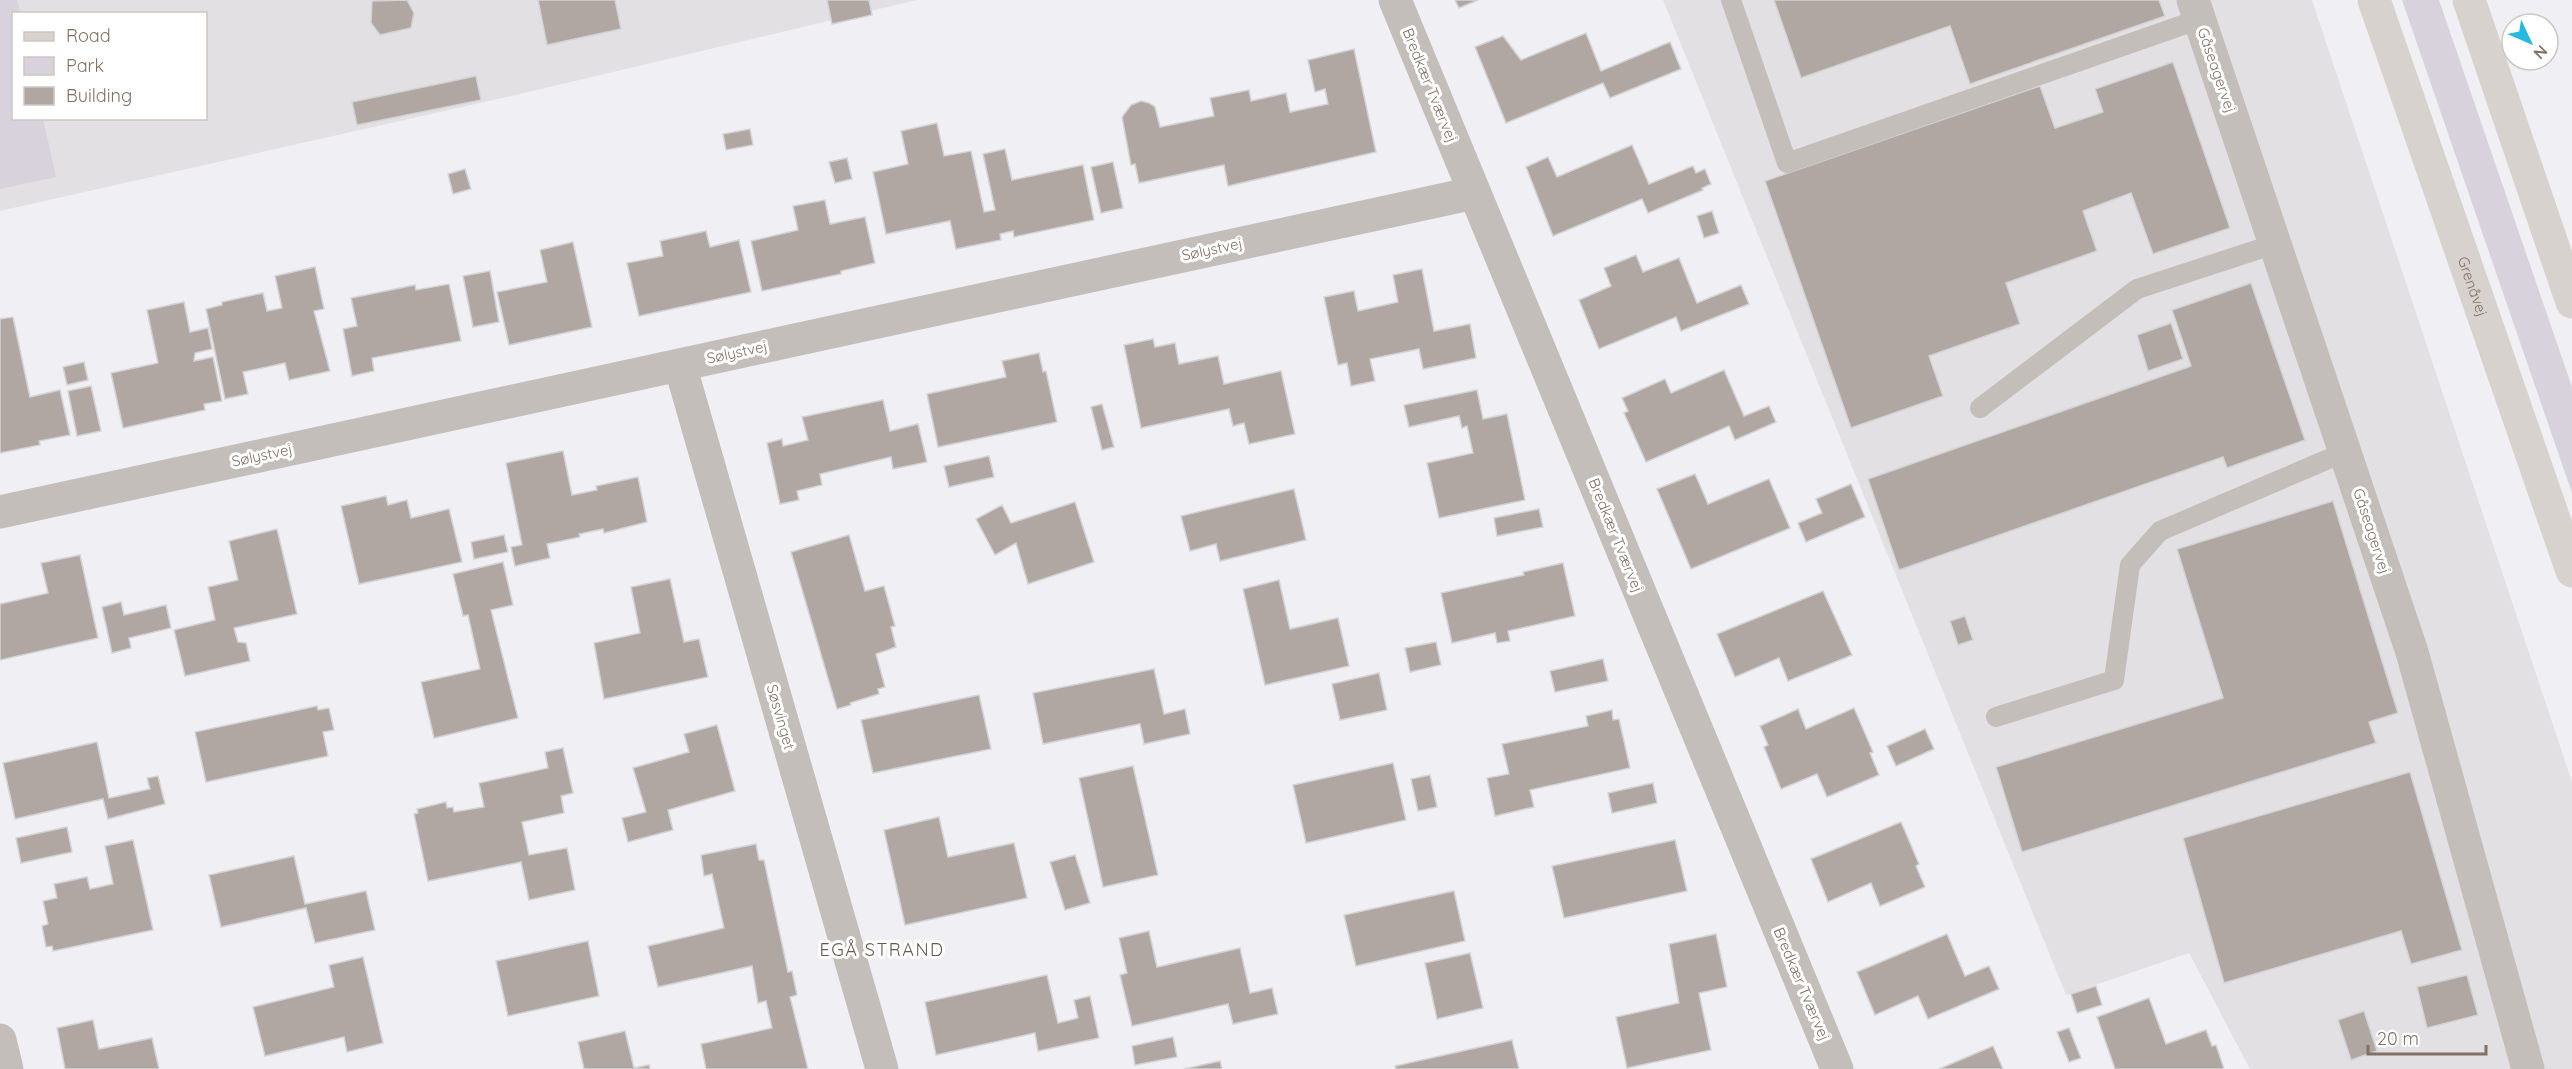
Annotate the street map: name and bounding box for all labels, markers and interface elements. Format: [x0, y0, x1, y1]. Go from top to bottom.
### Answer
legend [12, 12, 207, 120]
north arrow [2500, 12, 2560, 72]
text: Road [66, 24, 111, 47]
street label: Bredkær Tværvej [1398, 25, 1462, 145]
street label: Gåseagervej [2194, 25, 2240, 115]
text: N [2530, 41, 2552, 64]
text: Park [66, 54, 104, 77]
text: Building [66, 84, 132, 107]
street label: Sølystvej [1180, 233, 1244, 265]
street label: Grenåvej [2454, 254, 2492, 319]
street label: Sølystvej [705, 336, 769, 368]
street label: Sølystvej [230, 439, 294, 471]
street label: Bredkær Tværvej [1584, 475, 1648, 595]
street label: Gåseagervej [2349, 486, 2395, 576]
street label: Søsvinget [763, 682, 799, 752]
street label: Bredkær Tværvej [1770, 924, 1834, 1044]
district label: EGÅ STRAND [819, 938, 945, 961]
scale bar [2368, 1018, 2486, 1056]
text: 20 m [2377, 1027, 2419, 1050]

